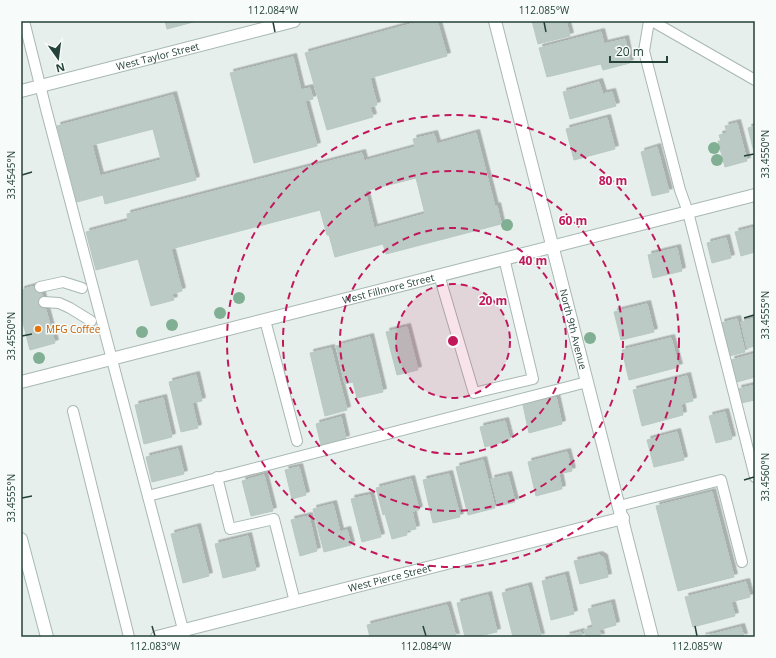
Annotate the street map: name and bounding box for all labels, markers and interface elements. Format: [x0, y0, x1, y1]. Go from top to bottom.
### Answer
text: 112.084°W [248, 3, 299, 17]
text: 112.085°W [519, 3, 570, 17]
north arrow [38, 38, 78, 78]
scale bar [610, 38, 667, 64]
street label: West Taylor Street [115, 39, 201, 73]
text: 20 m [616, 43, 644, 60]
text: N [54, 60, 67, 77]
text: 33.4550°N [758, 130, 772, 178]
text: 33.4545°N [4, 151, 18, 199]
text: 80 m [599, 172, 627, 189]
text: 60 m [559, 212, 587, 229]
text: 40 m [519, 252, 547, 269]
street label: West Fillmore Street [341, 270, 436, 307]
street label: North 9th Avenue [557, 287, 591, 371]
text: 33.4555°N [758, 291, 772, 339]
text: 20 m [479, 292, 507, 309]
text: 33.4550°N [4, 312, 18, 360]
place label: MFG Coffee [46, 322, 101, 336]
marker: MFG Coffee [33, 324, 43, 334]
centre of rings [446, 334, 460, 348]
text: 33.4560°N [758, 453, 772, 501]
text: 33.4555°N [4, 474, 18, 522]
street label: West Pierce Street [347, 560, 433, 595]
text: 112.083°W [130, 639, 181, 653]
text: 112.084°W [401, 639, 452, 653]
text: 112.085°W [672, 639, 723, 653]

